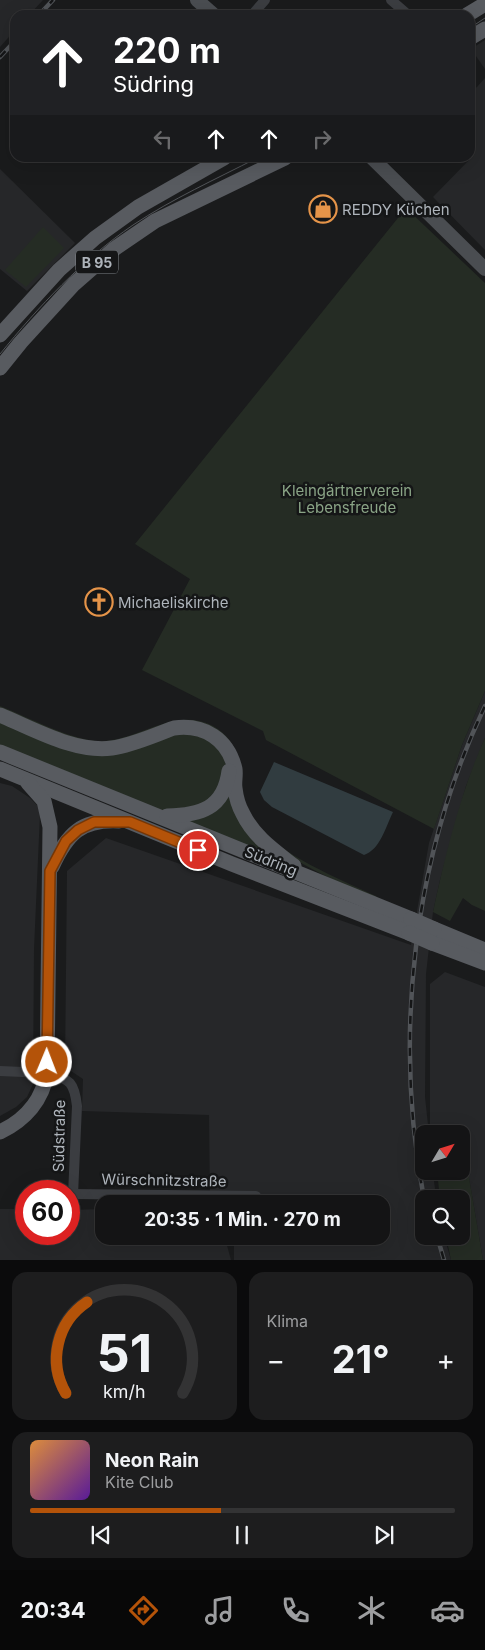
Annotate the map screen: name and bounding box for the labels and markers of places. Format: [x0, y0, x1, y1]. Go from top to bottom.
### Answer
shop icon: REDDY Küchen [308, 194, 338, 224]
place label: REDDY Küchen [342, 200, 450, 219]
church icon: Michaeliskirche [84, 587, 114, 617]
place label: Michaeliskirche [118, 593, 228, 612]
pin [177, 829, 219, 871]

